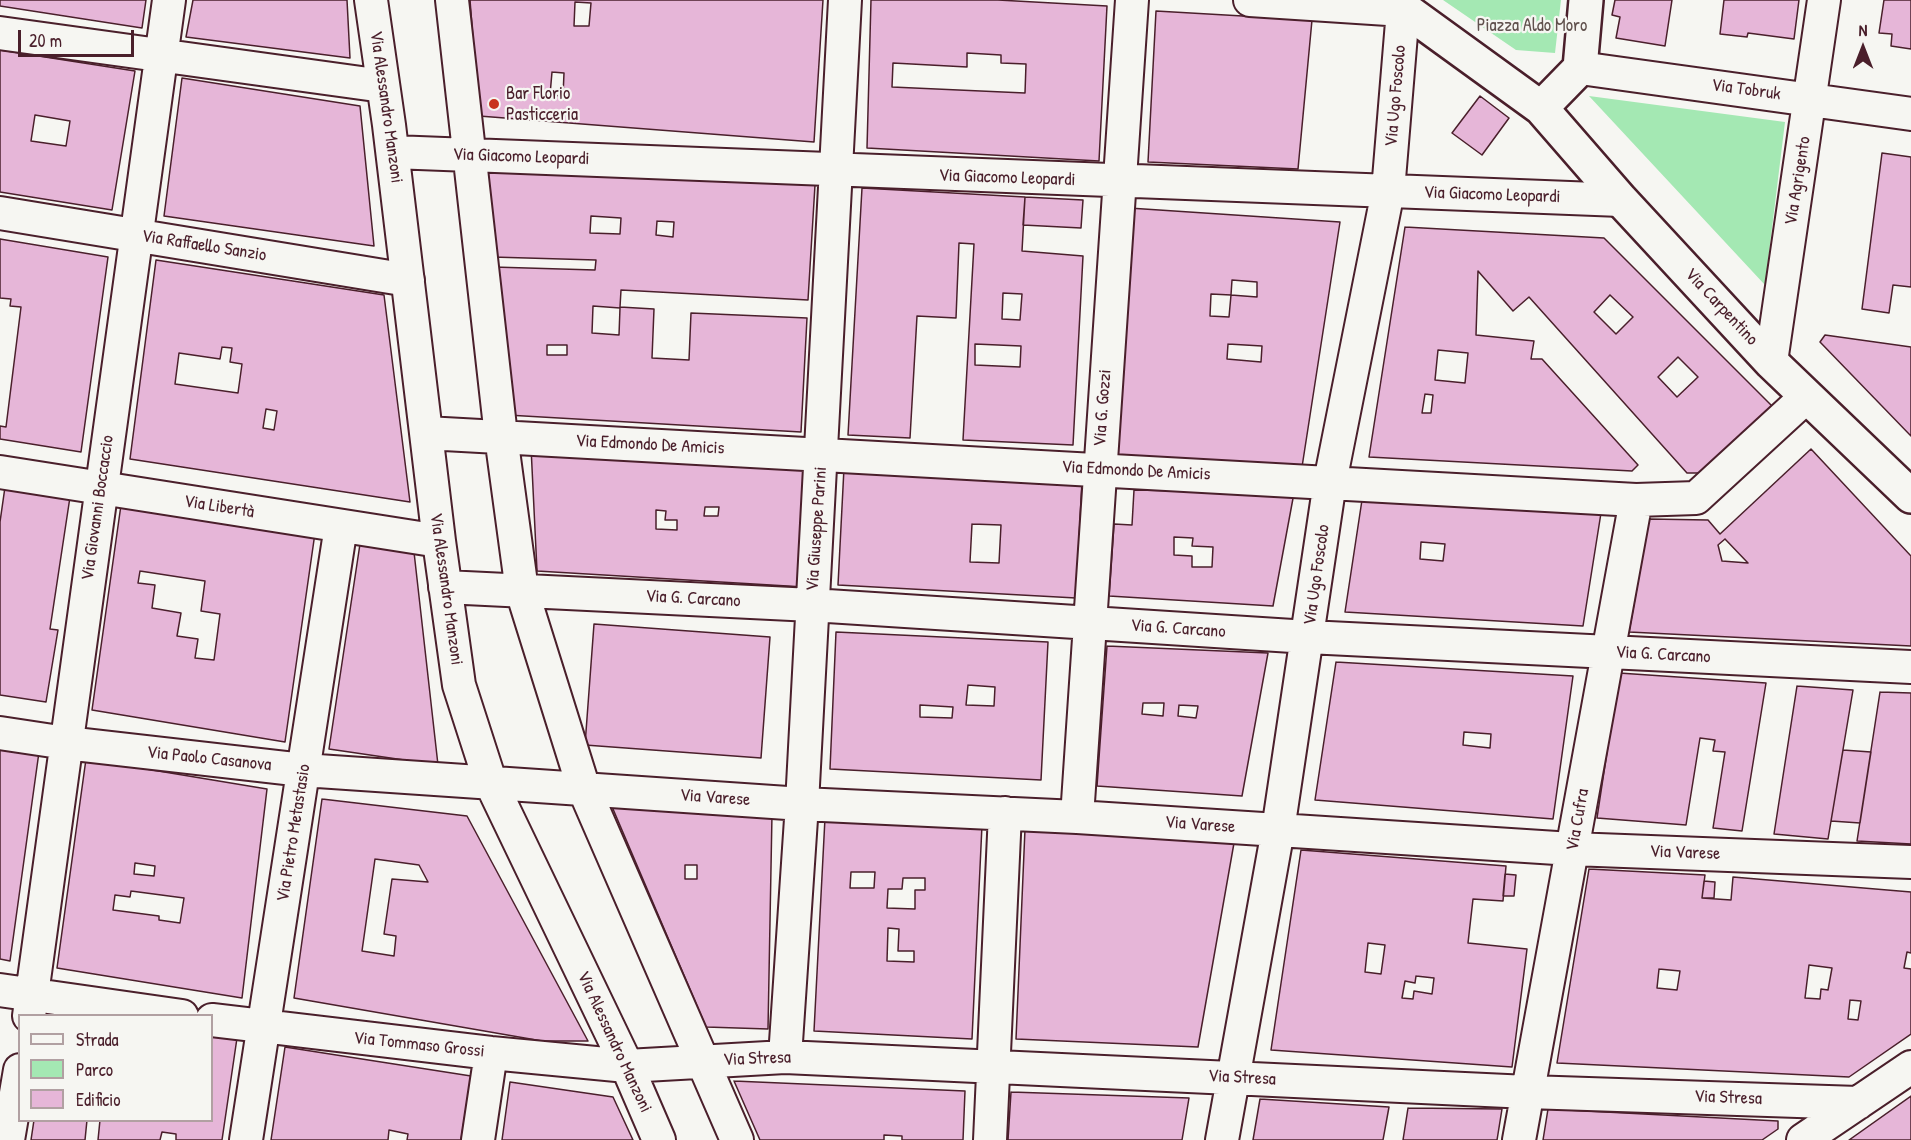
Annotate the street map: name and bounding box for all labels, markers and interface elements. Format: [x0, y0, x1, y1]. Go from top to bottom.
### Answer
park label: Piazza Aldo Moro [1477, 15, 1587, 37]
scale bar [21, 18, 136, 56]
north arrow [1833, 18, 1893, 78]
text: N [1859, 19, 1867, 41]
text: 20 m [29, 28, 62, 53]
street label: Via Alessandro Manzoni [365, 29, 407, 185]
street label: Via Ugo Foscolo [1381, 44, 1411, 148]
street label: Via Tobruk [1710, 74, 1782, 106]
place label: Bar Florio Pasticceria [506, 83, 578, 125]
marker: Bar Florio Pasticceria [487, 97, 501, 111]
street label: Via Agrigento [1780, 135, 1816, 227]
street label: Via Giacomo Leopardi [452, 144, 590, 170]
street label: Via Giacomo Leopardi [938, 165, 1076, 191]
street label: Via Giacomo Leopardi [1423, 182, 1561, 208]
street label: Via Raffaello Sanzio [140, 225, 268, 267]
street label: Via Carpentino [1680, 264, 1762, 350]
street label: Via G. Gozzi [1090, 369, 1116, 447]
street label: Via Edmondo De Amicis [575, 430, 725, 460]
street label: Via Giovanni Boccaccio [77, 434, 119, 582]
street label: Via Edmondo De Amicis [1061, 456, 1211, 486]
street label: Via Giuseppe Parini [802, 466, 832, 592]
street label: Via Libertà [182, 491, 256, 523]
street label: Via Alessandro Manzoni [425, 511, 467, 667]
street label: Via Ugo Foscolo [1299, 523, 1335, 627]
street label: Via G. Carcano [645, 586, 741, 612]
street label: Via G. Carcano [1130, 615, 1226, 643]
street label: Via G. Carcano [1615, 642, 1711, 668]
street label: Via Paolo Casanova [146, 742, 272, 776]
street label: Via Pietro Metastasio [272, 763, 316, 903]
street label: Via Varese [679, 785, 751, 811]
street label: Via Cufra [1562, 787, 1594, 853]
street label: Via Varese [1164, 812, 1236, 838]
street label: Via Varese [1649, 841, 1721, 865]
street label: Via Alessandro Manzoni [572, 968, 656, 1116]
legend [18, 1014, 213, 1122]
text: Strada [76, 1027, 119, 1052]
street label: Via Tommaso Grossi [352, 1027, 486, 1063]
street label: Via Stresa [723, 1047, 791, 1071]
text: Parco [76, 1057, 113, 1082]
street label: Via Stresa [1208, 1065, 1276, 1091]
street label: Via Stresa [1694, 1086, 1762, 1110]
text: Edificio [76, 1087, 120, 1112]

